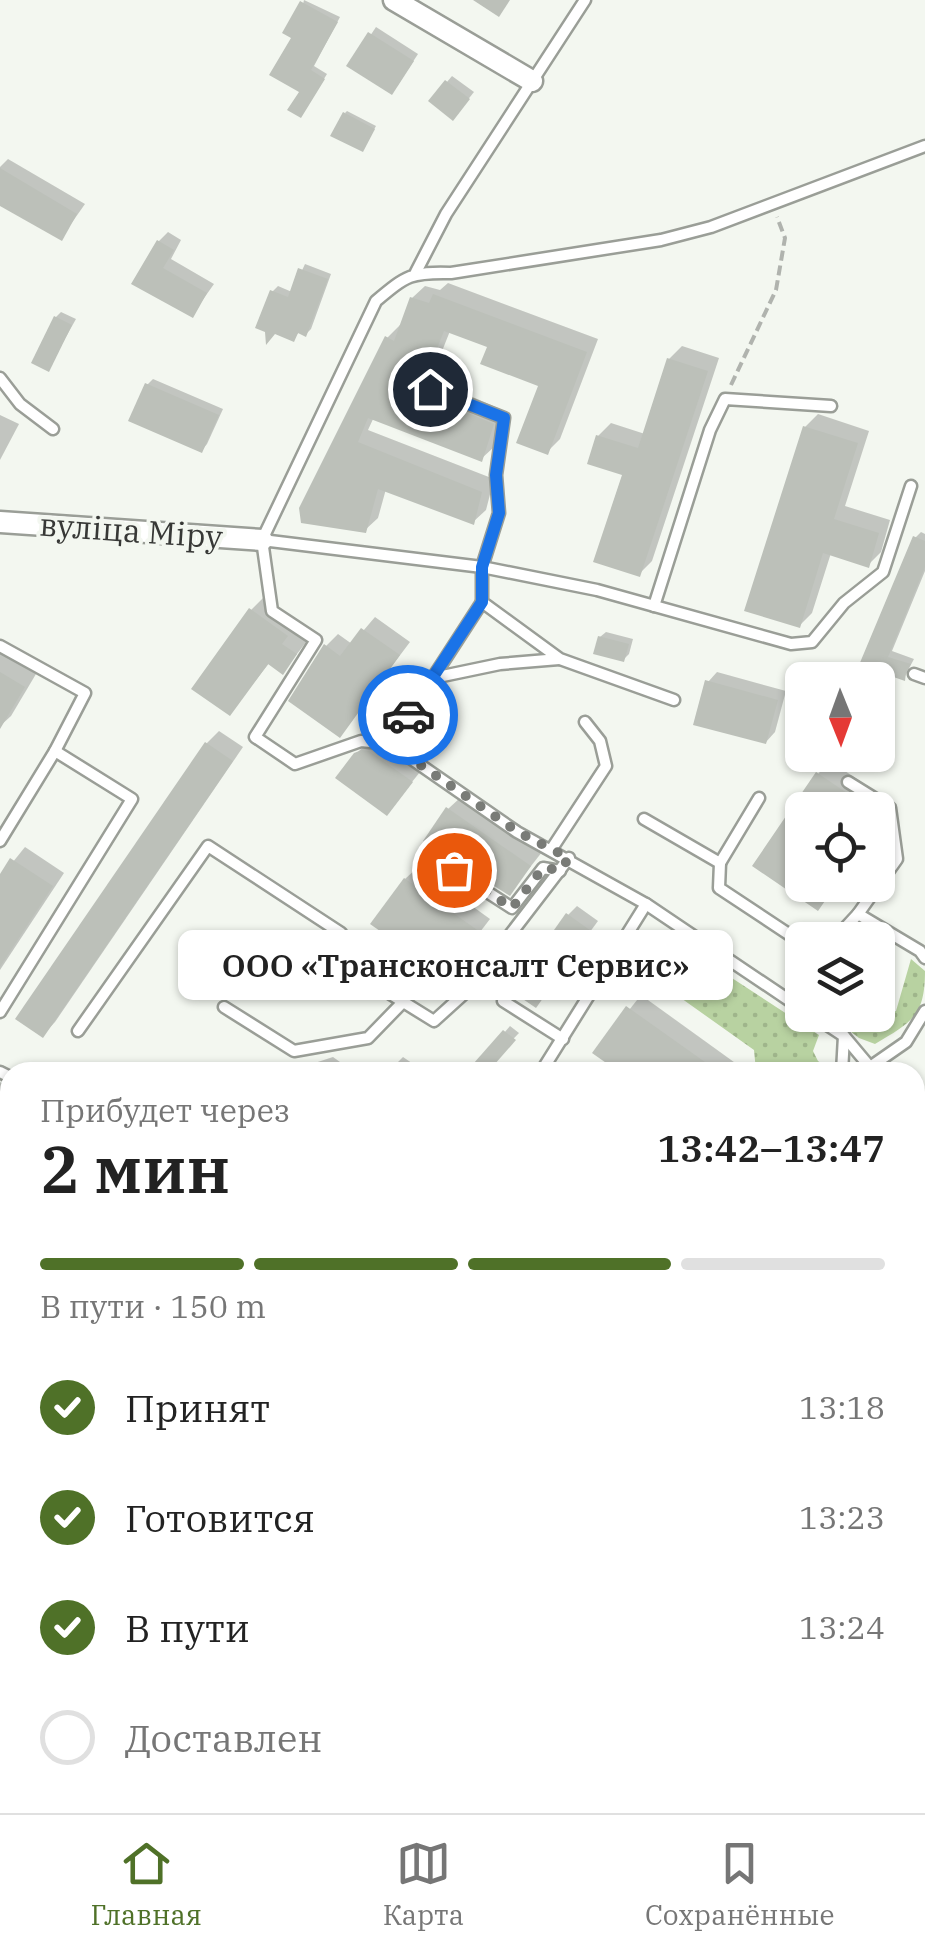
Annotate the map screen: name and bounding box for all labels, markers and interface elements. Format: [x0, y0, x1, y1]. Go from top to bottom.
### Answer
pin [388, 347, 473, 432]
icon: home [403, 362, 458, 417]
street label: вуліца Міру [38, 503, 225, 557]
north arrow [785, 662, 895, 772]
map controls [785, 662, 895, 1032]
courier [358, 665, 458, 765]
icon: car [381, 688, 436, 743]
button: locate [785, 792, 895, 902]
pin [412, 828, 497, 913]
icon: bag [427, 843, 482, 898]
button: layers [785, 922, 895, 1032]
callout: ООО «Трансконсалт Сервис» [176, 930, 732, 1000]
text: ООО «Трансконсалт Сервис» [222, 944, 689, 986]
text: Прибудет через [40, 1089, 290, 1131]
text: 13:42–13:47 [658, 1123, 885, 1172]
text: 2 мин [40, 1126, 230, 1211]
text: В пути · 150 m [40, 1285, 266, 1327]
icon: check [40, 1380, 95, 1435]
text: Принят [125, 1383, 270, 1432]
text: 13:18 [799, 1386, 885, 1428]
icon: check [40, 1490, 95, 1545]
text: Готовится [125, 1493, 315, 1542]
text: 13:23 [799, 1496, 885, 1538]
icon: check [40, 1600, 95, 1655]
text: В пути [125, 1603, 250, 1652]
text: 13:24 [799, 1606, 885, 1648]
text: Доставлен [125, 1713, 322, 1762]
tab: Главная [90, 1836, 202, 1933]
tab: Карта [383, 1836, 464, 1933]
tab: Сохранённые [645, 1836, 835, 1933]

